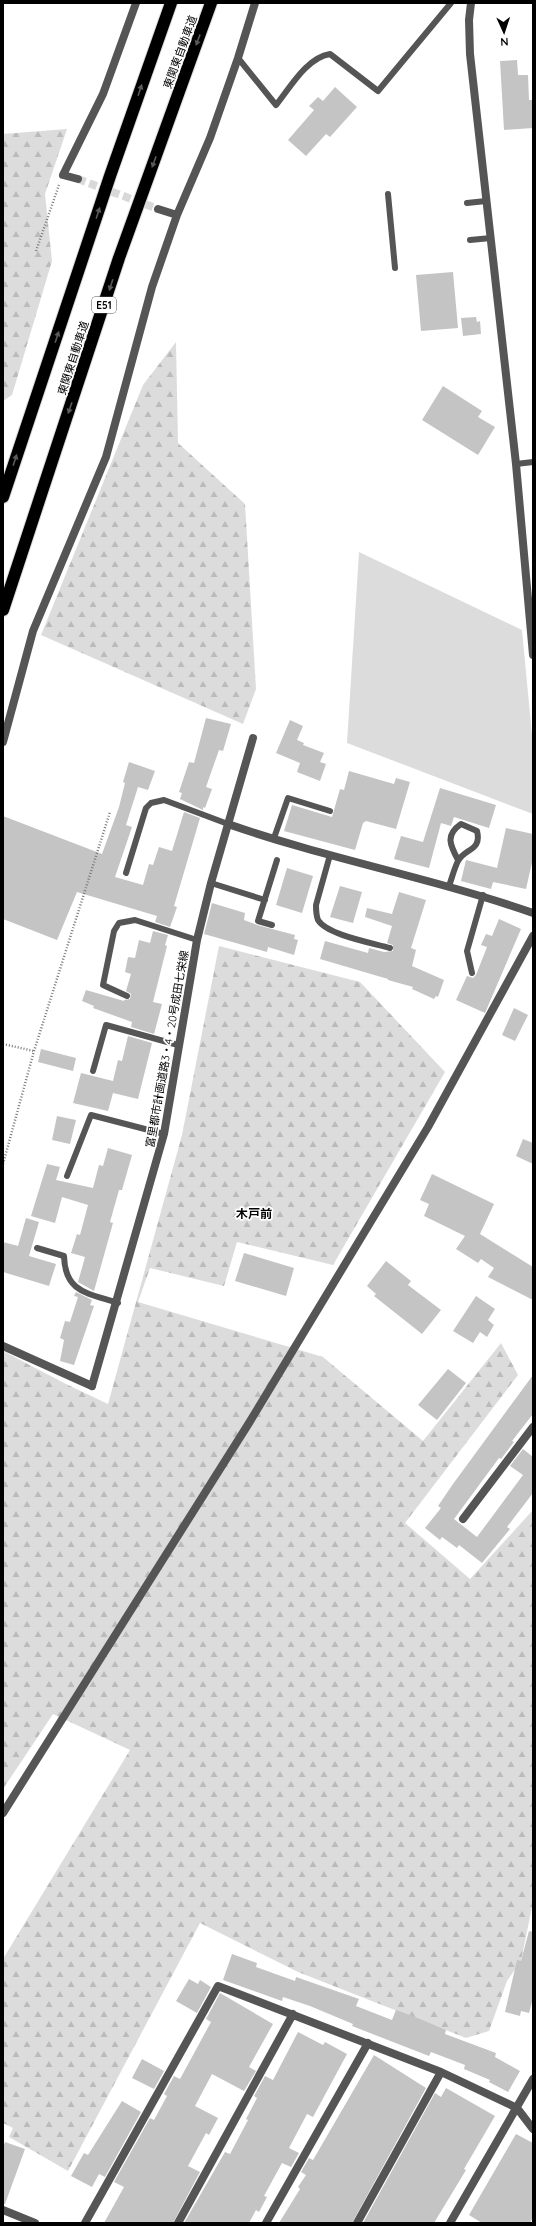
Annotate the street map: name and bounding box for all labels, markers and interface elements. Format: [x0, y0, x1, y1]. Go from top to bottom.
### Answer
north arrow [484, 12, 524, 52]
street label: 東関東自動車道 [160, 13, 200, 91]
one-way arrow [194, 34, 200, 46]
text: N [500, 35, 509, 49]
one-way arrow [138, 84, 144, 96]
one-way arrow [151, 157, 157, 169]
one-way arrow [95, 207, 101, 219]
one-way arrow [108, 279, 114, 291]
road number: E51 [92, 297, 116, 313]
street label: 東関東自動車道 [54, 319, 92, 397]
one-way arrow [54, 330, 60, 342]
one-way arrow [67, 403, 73, 415]
one-way arrow [13, 453, 19, 465]
street label: 富里都市計画道路3・4・20号成田七栄線 [143, 949, 191, 1149]
district label: 木戸前 [236, 1206, 272, 1221]

